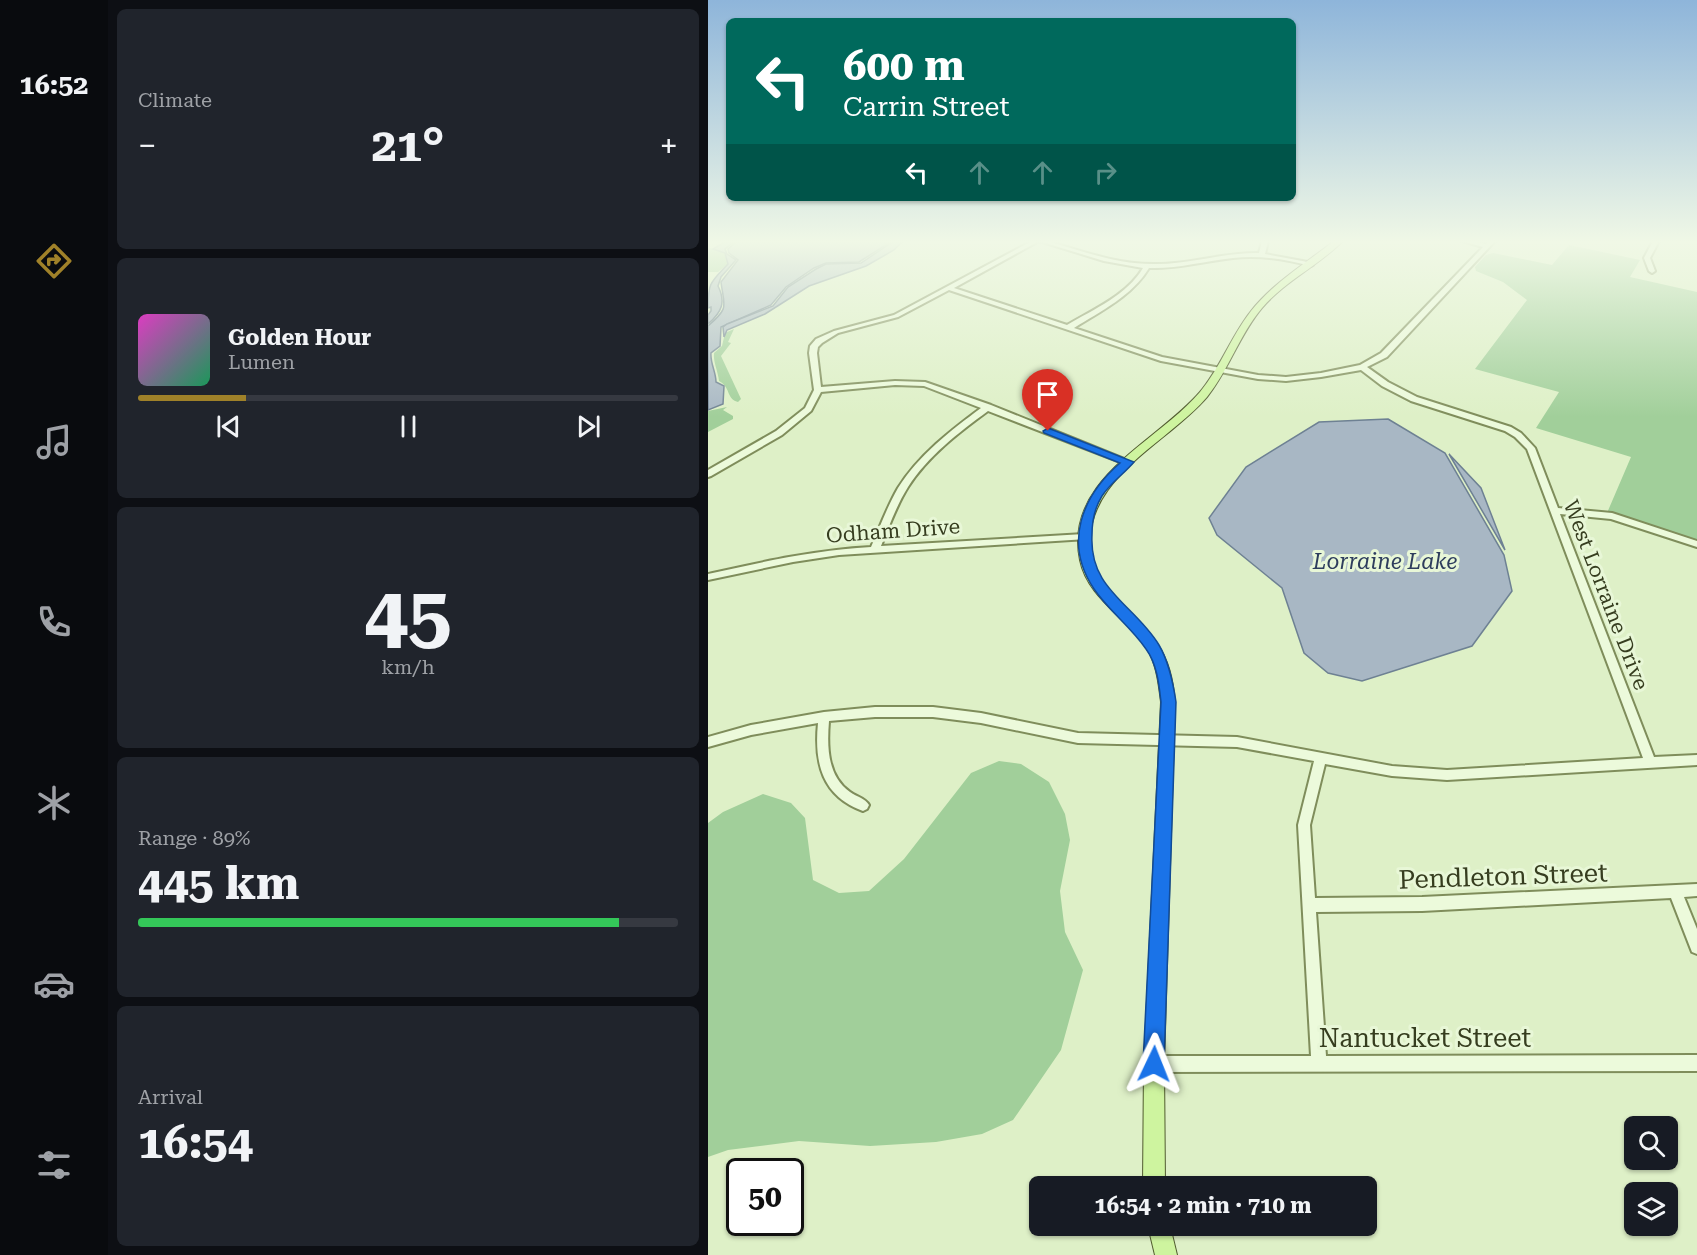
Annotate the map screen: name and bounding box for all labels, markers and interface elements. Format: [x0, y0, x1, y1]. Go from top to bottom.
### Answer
text: 600 m [843, 41, 965, 90]
icon: left [744, 42, 822, 120]
text: 16:52 [20, 69, 88, 101]
text: Climate [138, 88, 212, 112]
text: Carrin Street [843, 91, 1009, 123]
text: 21° [372, 119, 444, 172]
text: − [138, 126, 156, 165]
text: + [660, 126, 678, 165]
icon: left [900, 156, 933, 189]
icon: ahead [963, 156, 996, 189]
icon: ahead [1026, 156, 1059, 189]
icon: right [1089, 156, 1122, 189]
icon: directions [33, 240, 75, 282]
text: Golden Hour [228, 325, 371, 350]
text: Lumen [228, 350, 295, 374]
pin [1022, 369, 1073, 431]
icon: arrive [1031, 378, 1064, 411]
icon: previous [212, 410, 245, 443]
icon: pause [392, 410, 425, 443]
icon: next [572, 410, 605, 443]
icon: music [33, 421, 75, 463]
street label: West Lorraine Drive [1559, 497, 1653, 693]
street label: Odham Drive [825, 514, 961, 548]
water label: Lorraine Lake [1312, 549, 1457, 574]
text: 45 [364, 570, 452, 661]
icon: phone [33, 601, 75, 643]
text: km/h [381, 655, 435, 679]
icon: climate [33, 782, 75, 824]
text: Range · 89% [138, 826, 250, 850]
text: 445 km [138, 857, 299, 910]
street label: Pendleton Street [1398, 857, 1609, 895]
icon: car [33, 963, 75, 1005]
street label: Nantucket Street [1319, 1023, 1532, 1053]
position arrow [1122, 1032, 1186, 1096]
text: Arrival [138, 1085, 203, 1109]
text: 16:54 [138, 1116, 253, 1169]
map controls [1624, 1116, 1678, 1236]
button: search [1624, 1116, 1678, 1170]
icon: filters [33, 1144, 75, 1186]
speed limit sign: 50 [726, 1158, 804, 1236]
button: layers [1624, 1182, 1678, 1236]
text: 16:54 · 2 min · 710 m [1094, 1193, 1312, 1218]

